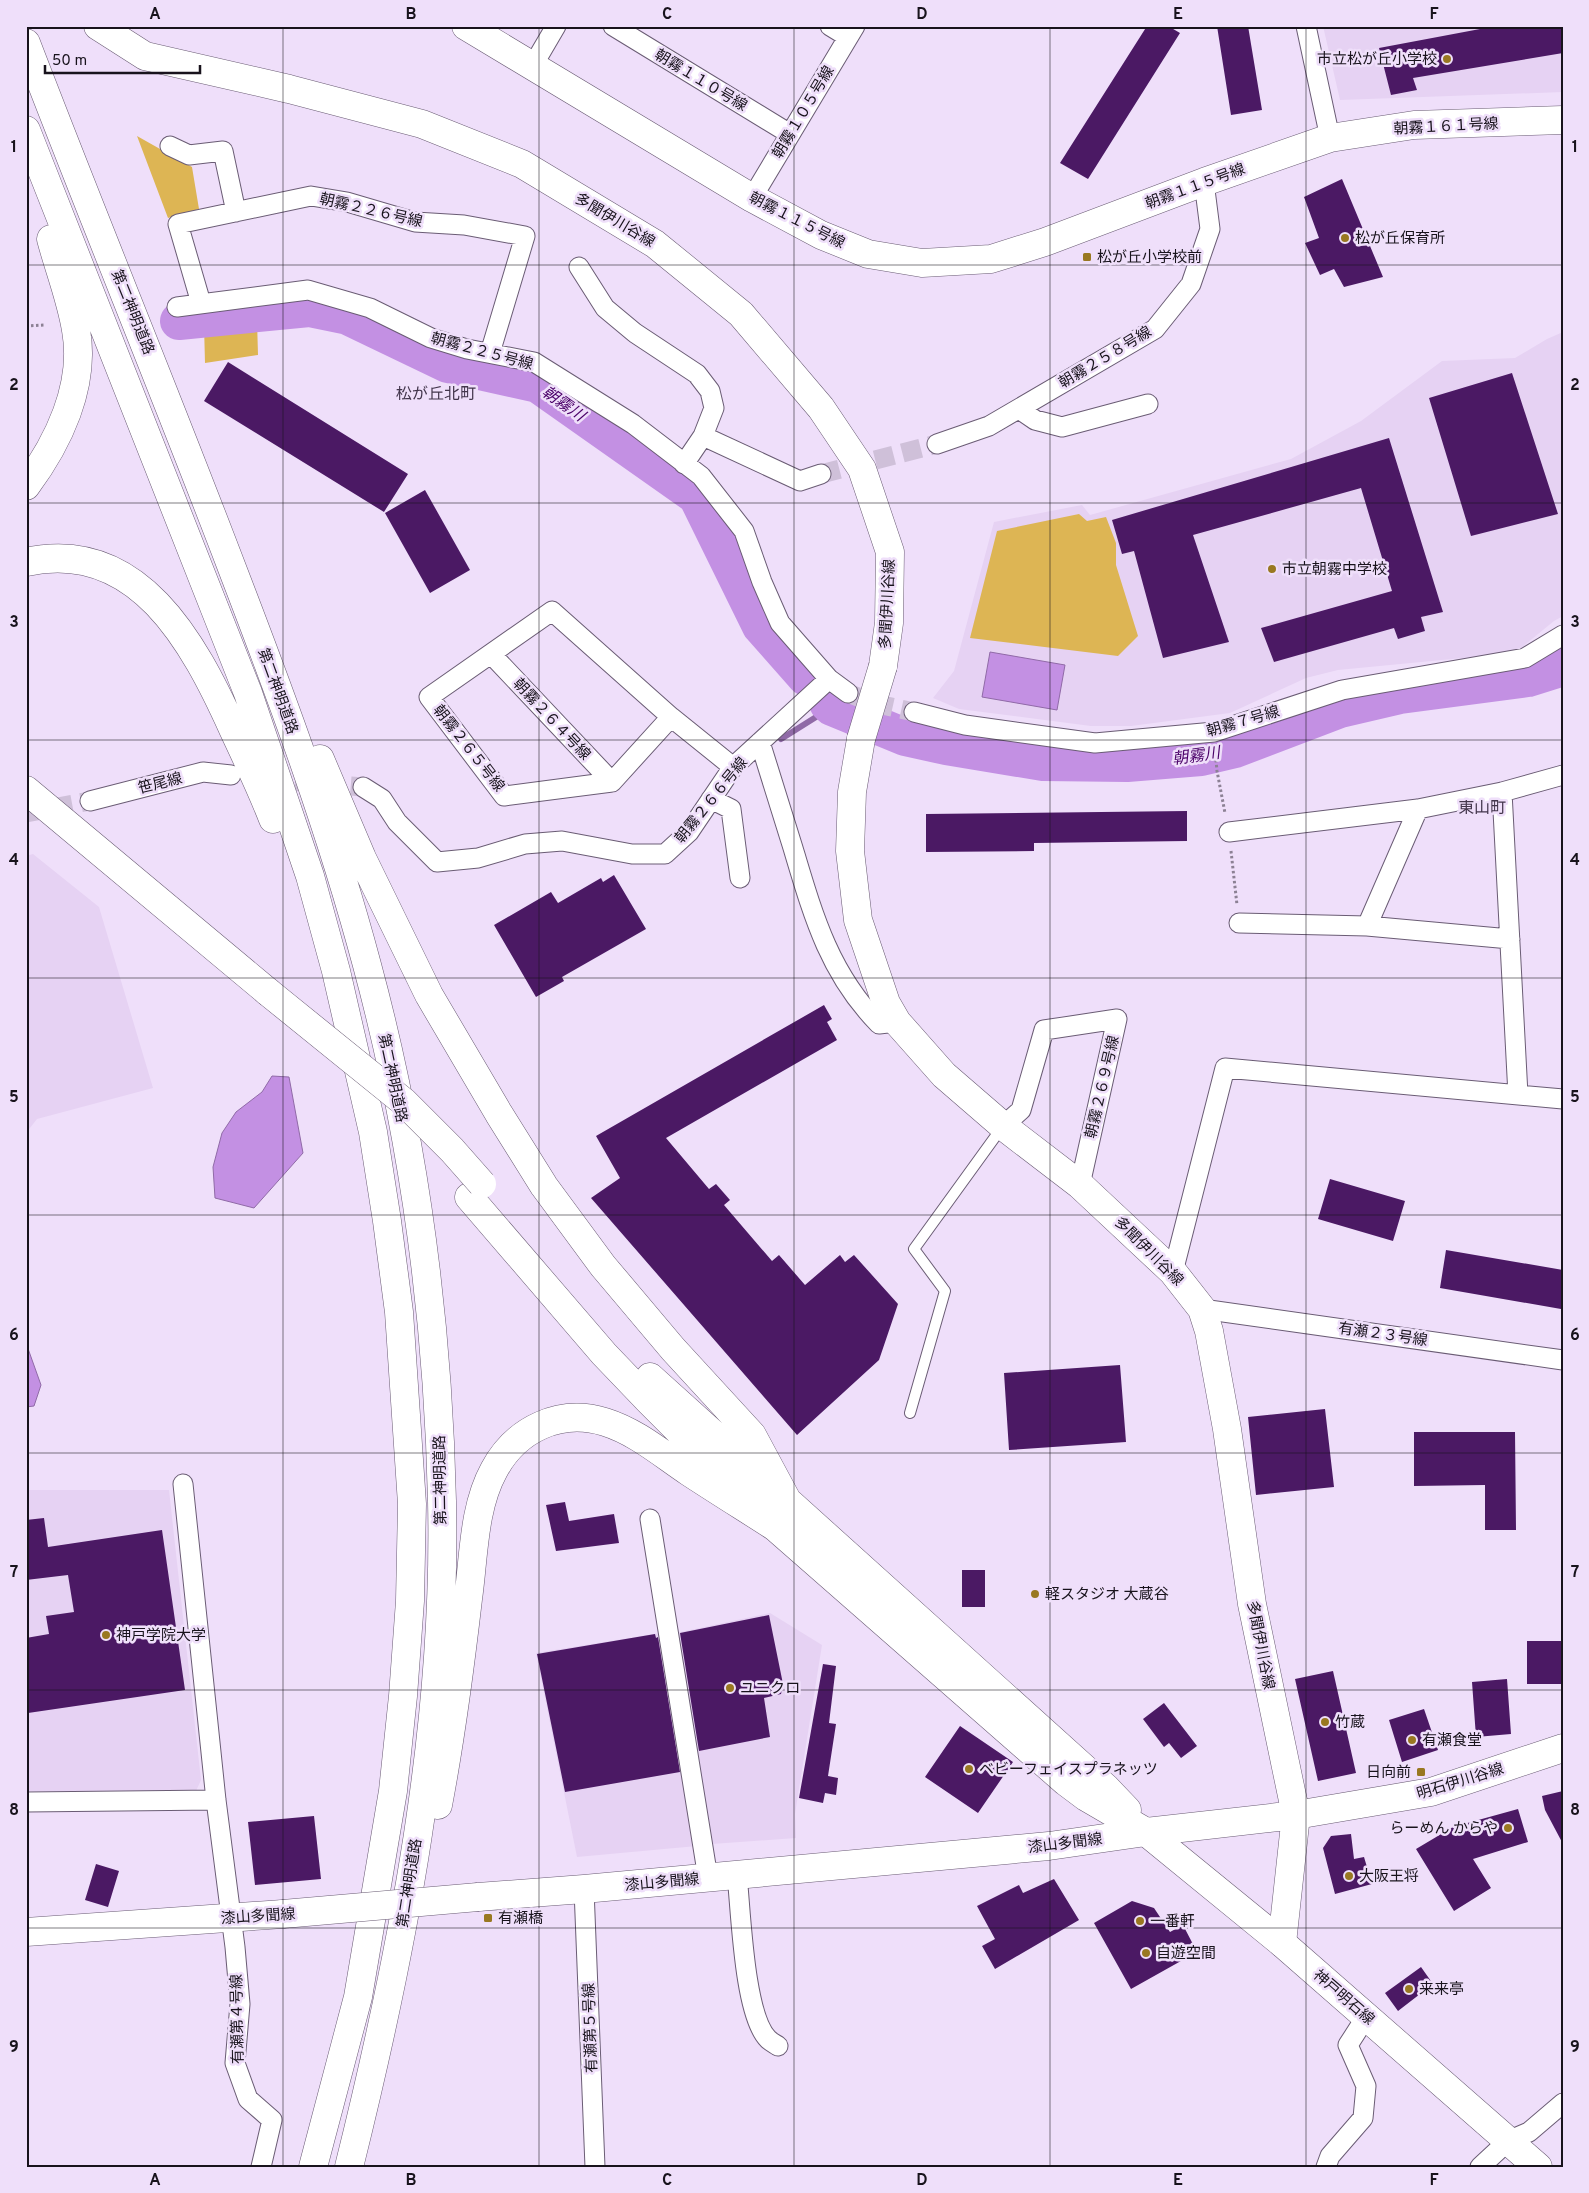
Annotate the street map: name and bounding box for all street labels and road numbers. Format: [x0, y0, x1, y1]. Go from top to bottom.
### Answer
street label: 朝霧１１０号線 [650, 46, 750, 116]
street label: 朝霧１０５号線 [769, 63, 839, 163]
street label: 朝霧１６１号線 [1393, 115, 1499, 140]
street label: 朝霧１１５号線 [1143, 161, 1248, 214]
street label: 朝霧１１５号線 [745, 189, 847, 254]
street label: 朝霧２２６号線 [317, 190, 424, 233]
street label: 多聞伊川谷線 [571, 190, 658, 253]
street label: 第二神明道路 [106, 267, 157, 358]
street label: 朝霧２５８号線 [1056, 323, 1156, 393]
street label: 朝霧２２５号線 [428, 330, 535, 375]
street label: 多聞伊川谷線 [877, 559, 900, 650]
street label: 第二神明道路 [252, 646, 301, 737]
street label: 朝霧２６４号線 [508, 675, 594, 765]
street label: 朝霧２６５号線 [428, 702, 508, 796]
street label: 朝霧７号線 [1205, 703, 1282, 742]
street label: 朝霧２６６号線 [672, 754, 753, 848]
street label: 笹尾線 [136, 770, 185, 799]
street label: 第二神明道路 [373, 1032, 410, 1124]
street label: 朝霧２６９号線 [1082, 1034, 1125, 1141]
street label: 多聞伊川谷線 [1109, 1214, 1186, 1291]
street label: 有瀬２３号線 [1337, 1320, 1429, 1351]
street label: 第二神明道路 [431, 1435, 452, 1525]
street label: 多聞伊川谷線 [1242, 1599, 1277, 1691]
street label: 明石伊川谷線 [1415, 1760, 1506, 1805]
street label: 漆山多聞線 [1027, 1830, 1104, 1858]
street label: 第二神明道路 [394, 1837, 427, 1929]
street label: 漆山多聞線 [624, 1871, 700, 1896]
street label: 漆山多聞線 [220, 1905, 296, 1930]
street label: 神戸明石線 [1308, 1966, 1378, 2030]
street label: 有瀬第４号線 [228, 1974, 249, 2064]
street label: 有瀬第５号線 [580, 1983, 603, 2073]

